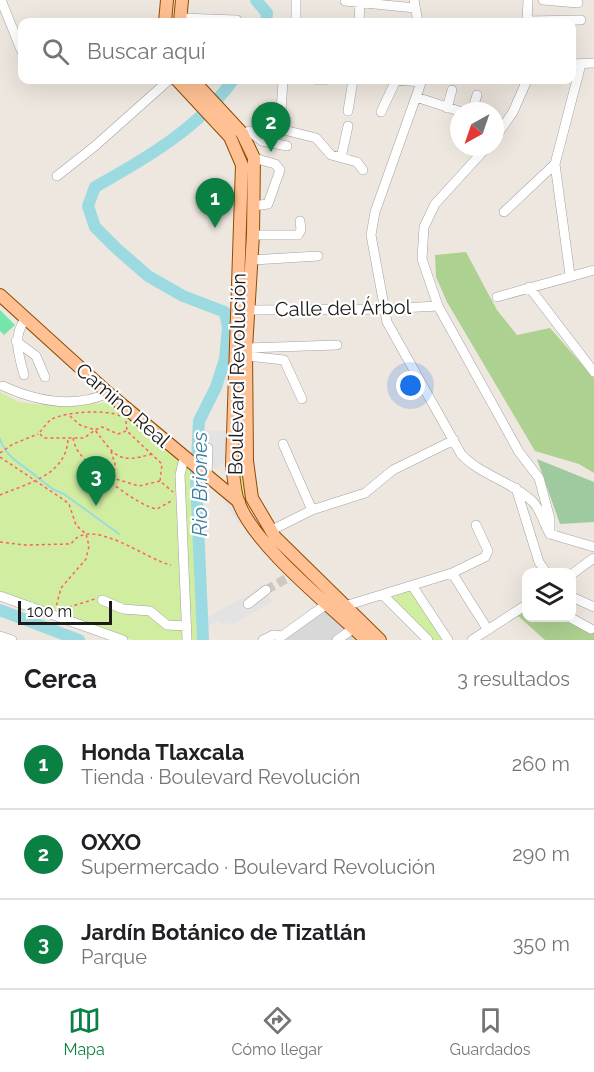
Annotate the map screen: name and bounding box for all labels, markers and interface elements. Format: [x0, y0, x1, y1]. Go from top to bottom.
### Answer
search box [18, 18, 576, 84]
icon: search [39, 35, 72, 68]
text: Buscar aquí [87, 38, 206, 64]
pin: 2 [252, 102, 290, 152]
north arrow [450, 102, 504, 156]
pin: 1 [196, 178, 234, 228]
street label: Boulevard Revolución [223, 273, 251, 475]
street label: Calle del Árbol [275, 295, 412, 321]
street label: Camino Real [71, 358, 175, 453]
your location [396, 371, 425, 400]
water label: Rio Briones [187, 431, 212, 536]
pin: 3 [76, 456, 116, 506]
map controls [522, 568, 576, 622]
button: layers [522, 568, 576, 622]
scale bar [18, 598, 112, 626]
text: 100 m [27, 602, 72, 621]
text: Cerca [24, 664, 97, 694]
text: 3 resultados [457, 667, 570, 691]
text: Honda Tlaxcala [81, 739, 244, 765]
text: 1 [39, 752, 48, 776]
text: 260 m [512, 752, 570, 776]
text: Tienda · Boulevard Revolución [81, 765, 360, 789]
text: OXXO [81, 829, 141, 855]
text: 2 [38, 842, 49, 866]
text: 290 m [512, 842, 570, 866]
text: Supermercado · Boulevard Revolución [81, 855, 435, 879]
text: Jardín Botánico de Tizatlán [81, 919, 366, 945]
text: 3 [38, 932, 49, 956]
text: 350 m [513, 932, 570, 956]
text: Parque [81, 945, 147, 969]
tab: Mapa [63, 1004, 105, 1059]
tab: Cómo llegar [232, 1004, 323, 1059]
tab: Guardados [450, 1004, 531, 1059]

